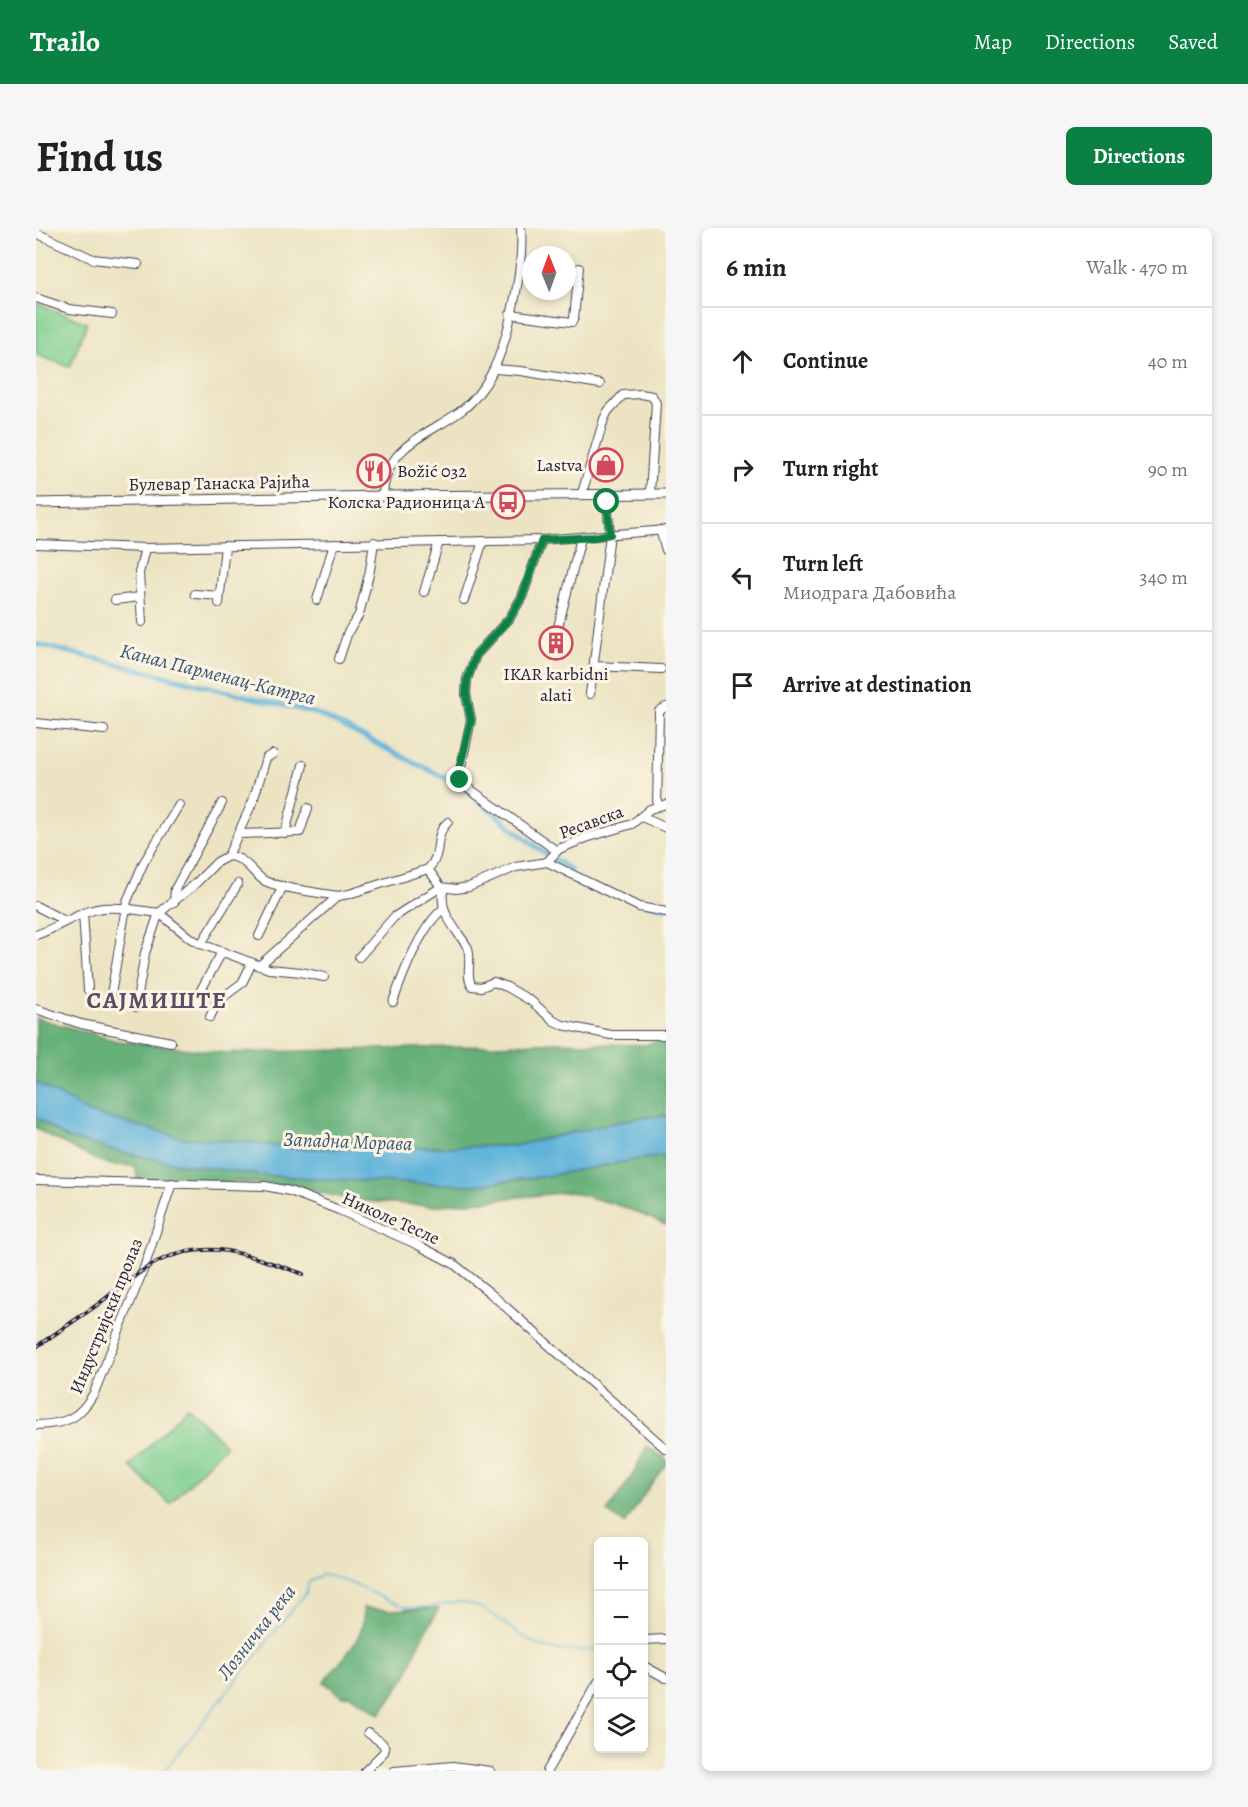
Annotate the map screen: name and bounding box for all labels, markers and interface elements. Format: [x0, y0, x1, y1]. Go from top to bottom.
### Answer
text: Trailo [30, 23, 100, 61]
text: Map [974, 28, 1012, 56]
text: Directions [1045, 28, 1135, 56]
text: Saved [1168, 28, 1218, 56]
button: Directions [1066, 127, 1212, 185]
text: Find us [36, 128, 163, 185]
north arrow [522, 246, 576, 300]
text: 6 min [726, 250, 787, 285]
text: Walk · 470 m [1086, 254, 1188, 281]
icon: ahead [726, 345, 759, 378]
text: Continue [783, 346, 868, 376]
text: 40 m [1148, 348, 1188, 375]
shop icon: Lastva [588, 447, 624, 483]
restaurant icon: Božić 032 [356, 453, 392, 489]
place label: Lastva [536, 453, 584, 477]
icon: right [726, 453, 759, 486]
text: Turn right [783, 454, 879, 484]
text: 90 m [1148, 456, 1188, 483]
place label: Božić 032 [397, 459, 467, 483]
street label: Булевар Танаска Рајића [128, 469, 311, 497]
bus stop icon: Колска Радионица А [490, 484, 526, 520]
route start [593, 488, 619, 514]
place label: Колска Радионица А [328, 490, 485, 514]
text: Turn left [783, 549, 863, 579]
icon: left [726, 561, 759, 594]
text: 340 m [1139, 564, 1188, 591]
text: Миодрага Дабовића [783, 579, 956, 606]
building icon: IKAR karbidni alati [538, 625, 574, 661]
water label: Канал Парменац-Катрга [117, 637, 319, 712]
place label: IKAR karbidni alati [503, 662, 609, 707]
icon: arrive [726, 669, 759, 702]
text: Arrive at destination [783, 670, 972, 700]
route end [446, 766, 472, 792]
street label: Ресавска [555, 799, 627, 845]
district label: САЈМИШТЕ [86, 984, 228, 1016]
water label: Западна Морава [283, 1126, 413, 1157]
street label: Николе Тесле [338, 1186, 444, 1250]
street label: Индустријски пролаз [64, 1235, 148, 1397]
map controls [594, 1537, 648, 1753]
button: + [594, 1537, 648, 1591]
water label: Лозничка река [210, 1579, 302, 1686]
button: − [594, 1591, 648, 1645]
button: locate [594, 1645, 648, 1699]
button: layers [594, 1699, 648, 1753]

